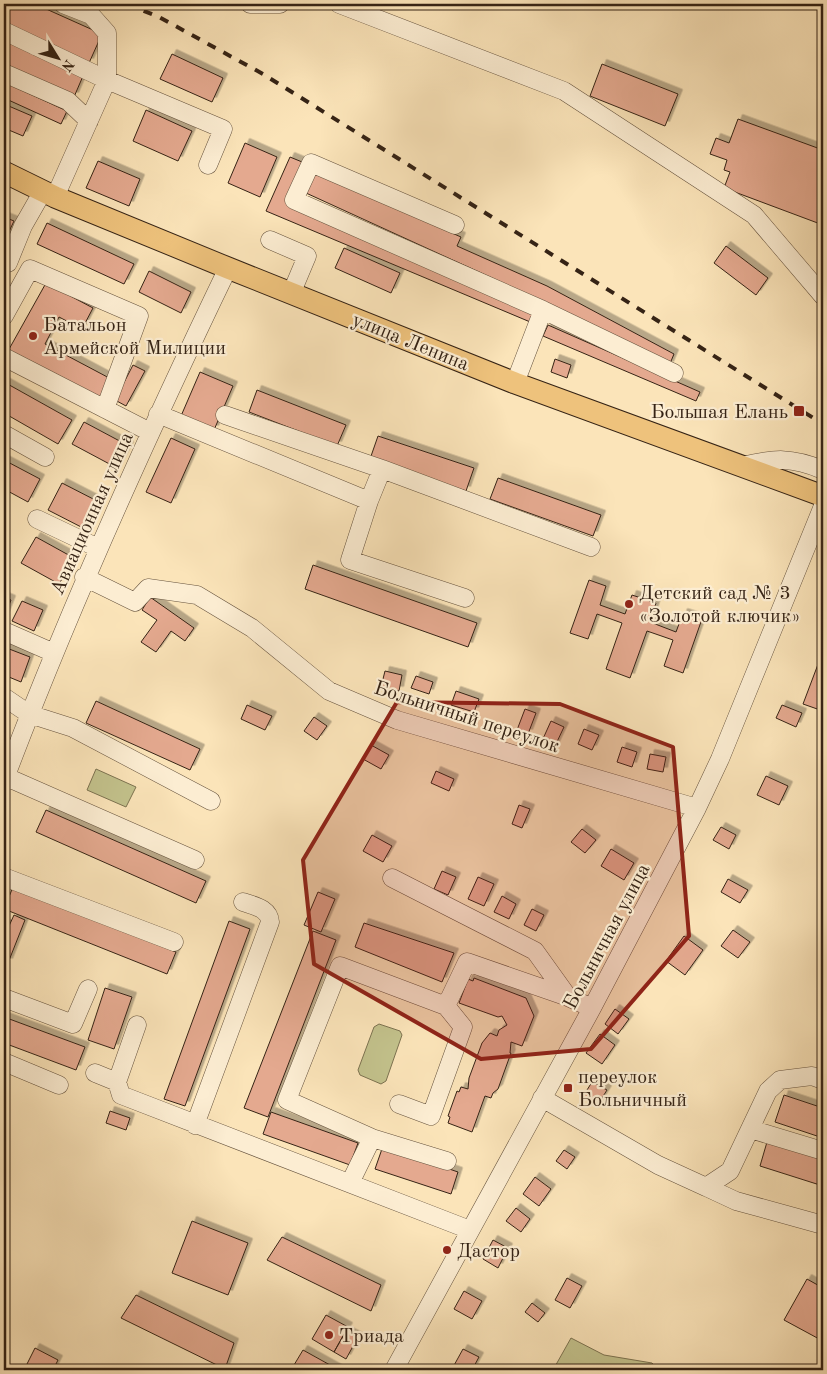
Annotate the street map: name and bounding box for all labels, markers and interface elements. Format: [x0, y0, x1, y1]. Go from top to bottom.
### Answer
north arrow [32, 32, 82, 82]
text: N [59, 57, 76, 74]
street label: улица Ленина [349, 310, 472, 375]
place label: Батальон Армейской Милиции [43, 316, 226, 359]
marker: Батальон Армейской Милиции [27, 330, 39, 342]
place label: Большая Елань [650, 403, 788, 423]
marker: Большая Елань [792, 404, 806, 418]
street label: Авиационная улица [48, 429, 138, 598]
place label: Детский сад № 3 «Золотой ключик» [639, 584, 801, 627]
marker: Детский сад № 3 «Золотой ключик» [623, 598, 635, 610]
street label: Больничный переулок [371, 678, 562, 757]
street label: Больничная улица [561, 861, 655, 1013]
place label: переулок Больничный [578, 1068, 687, 1111]
marker: переулок Больничный [562, 1082, 574, 1094]
place label: Дастор [457, 1242, 520, 1262]
marker: Дастор [441, 1244, 453, 1256]
place label: Триада [339, 1327, 404, 1347]
marker: Триада [323, 1329, 335, 1341]

